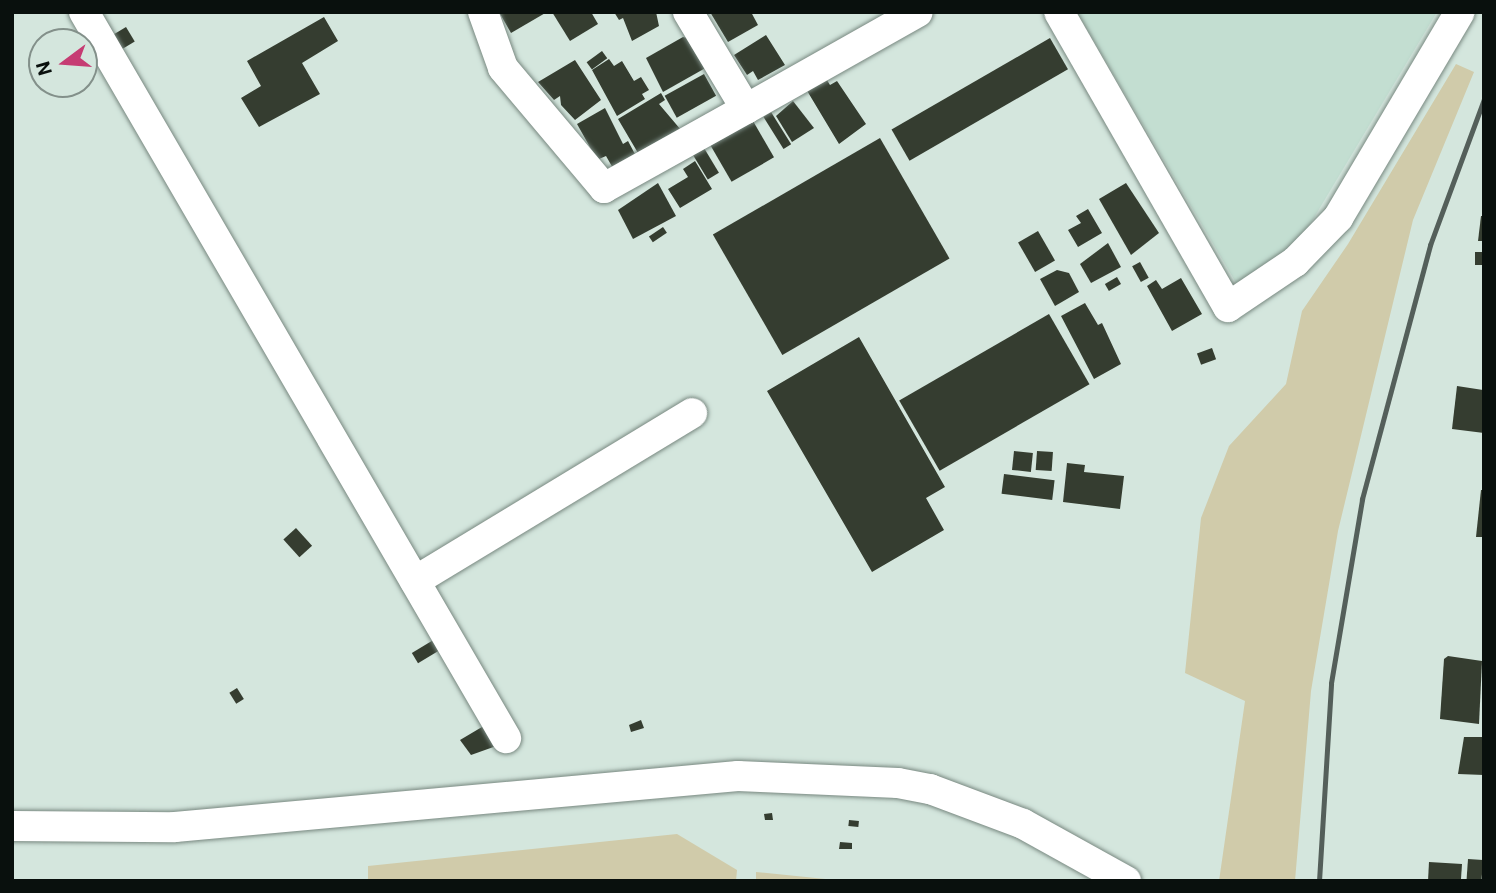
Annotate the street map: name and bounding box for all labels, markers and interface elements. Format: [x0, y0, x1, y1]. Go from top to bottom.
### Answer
north arrow [28, 28, 98, 98]
text: N [31, 59, 57, 78]

